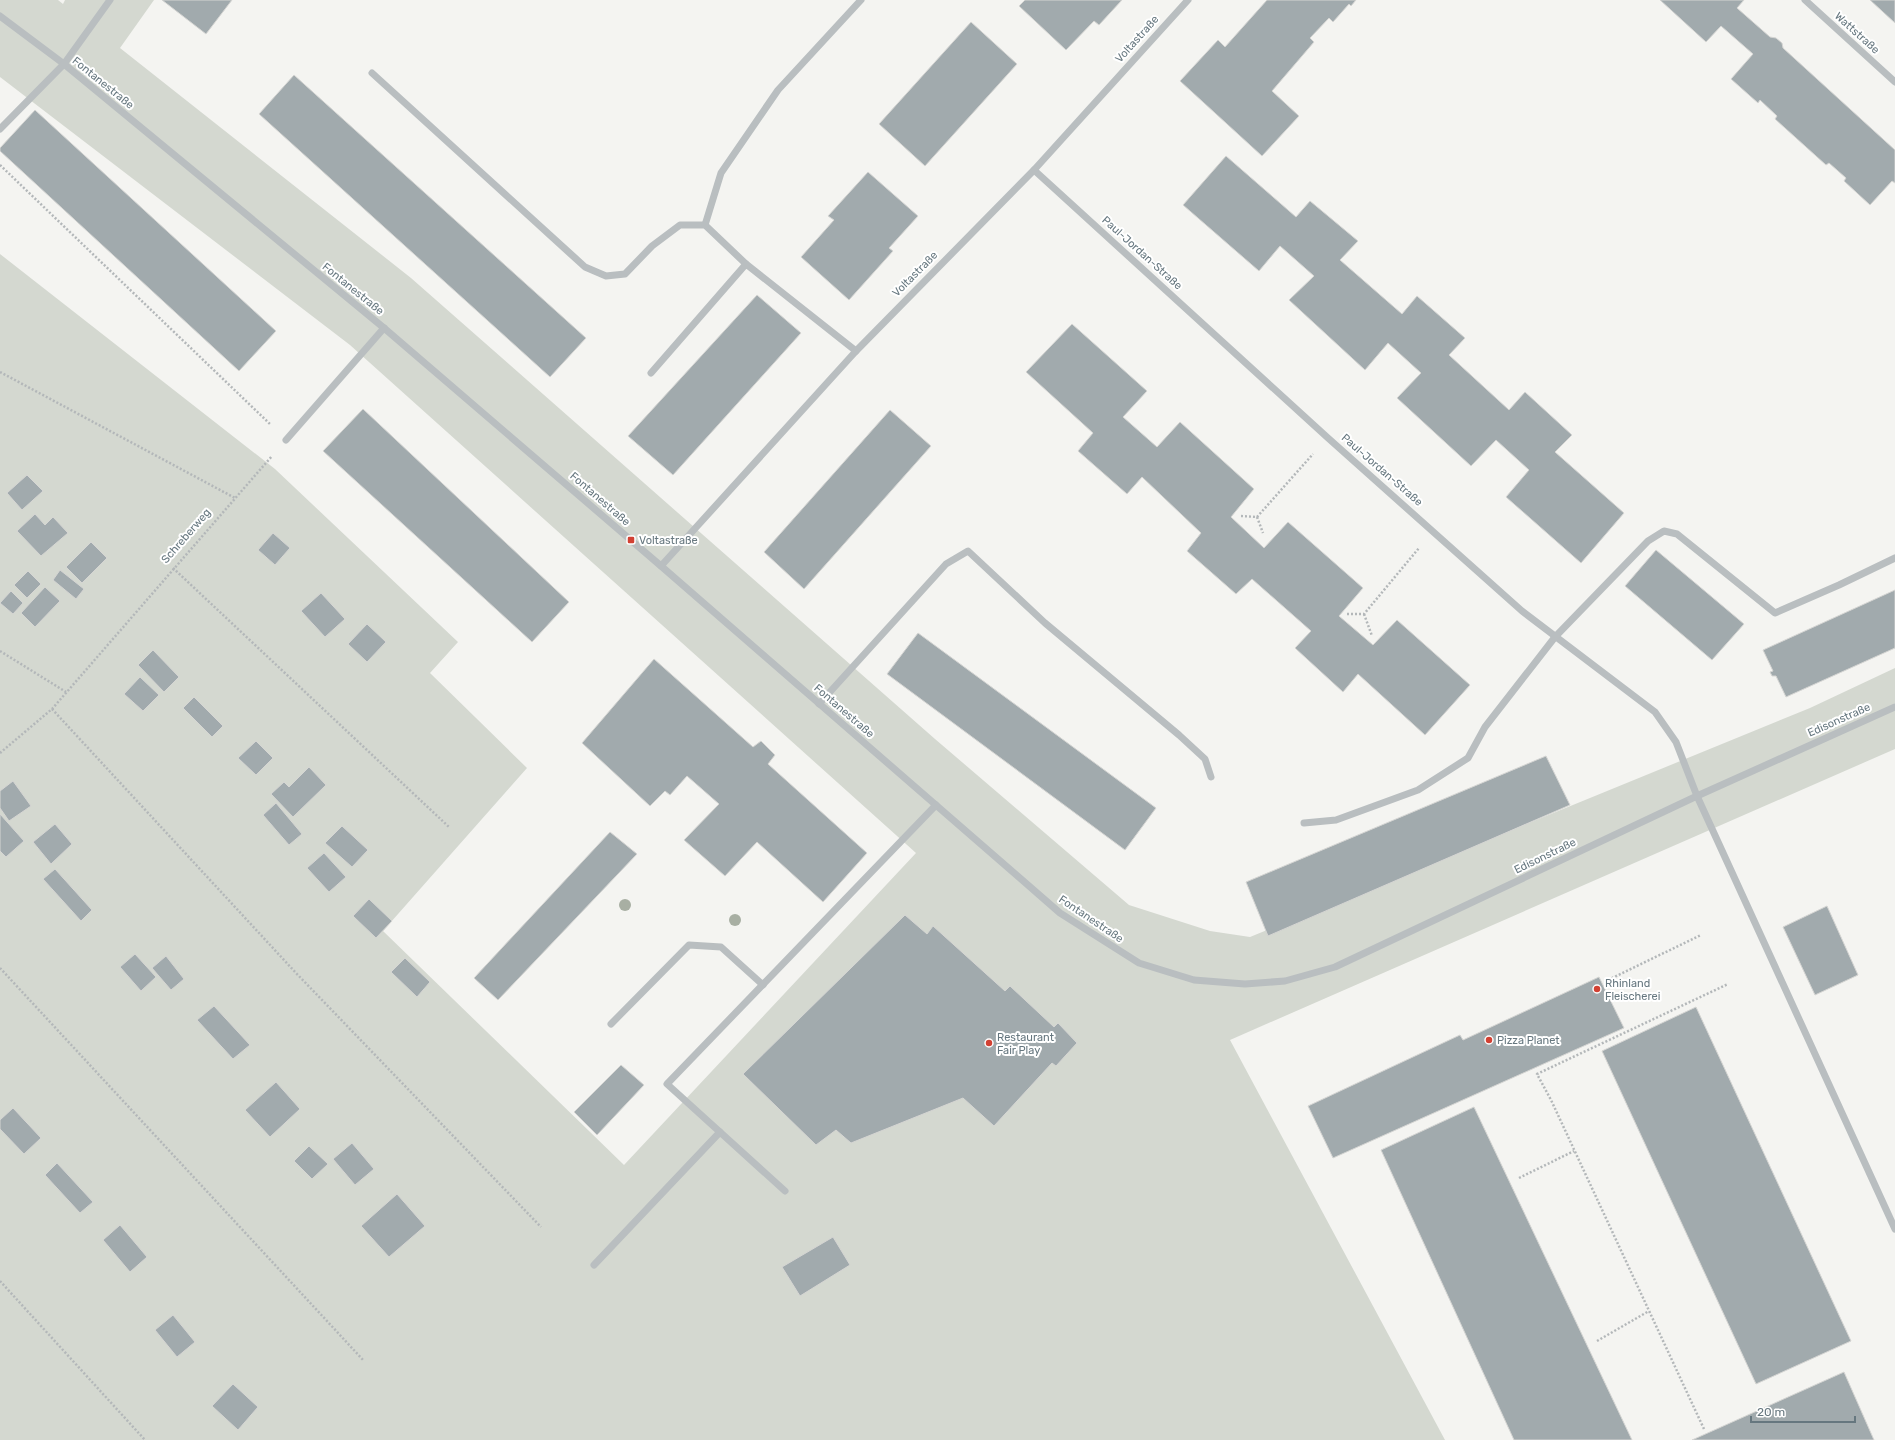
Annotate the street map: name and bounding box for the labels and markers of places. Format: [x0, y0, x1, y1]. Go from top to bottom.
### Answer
place label: Voltastraße [639, 534, 698, 547]
marker: Voltastraße [626, 535, 636, 545]
place label: Rhinland Fleischerei [1605, 977, 1660, 1003]
marker: Rhinland Fleischerei [1592, 984, 1602, 994]
place label: Restaurant Fair Play [997, 1031, 1055, 1057]
place label: Pizza Planet [1497, 1034, 1560, 1047]
marker: Pizza Planet [1484, 1035, 1494, 1045]
marker: Restaurant Fair Play [984, 1038, 994, 1048]

